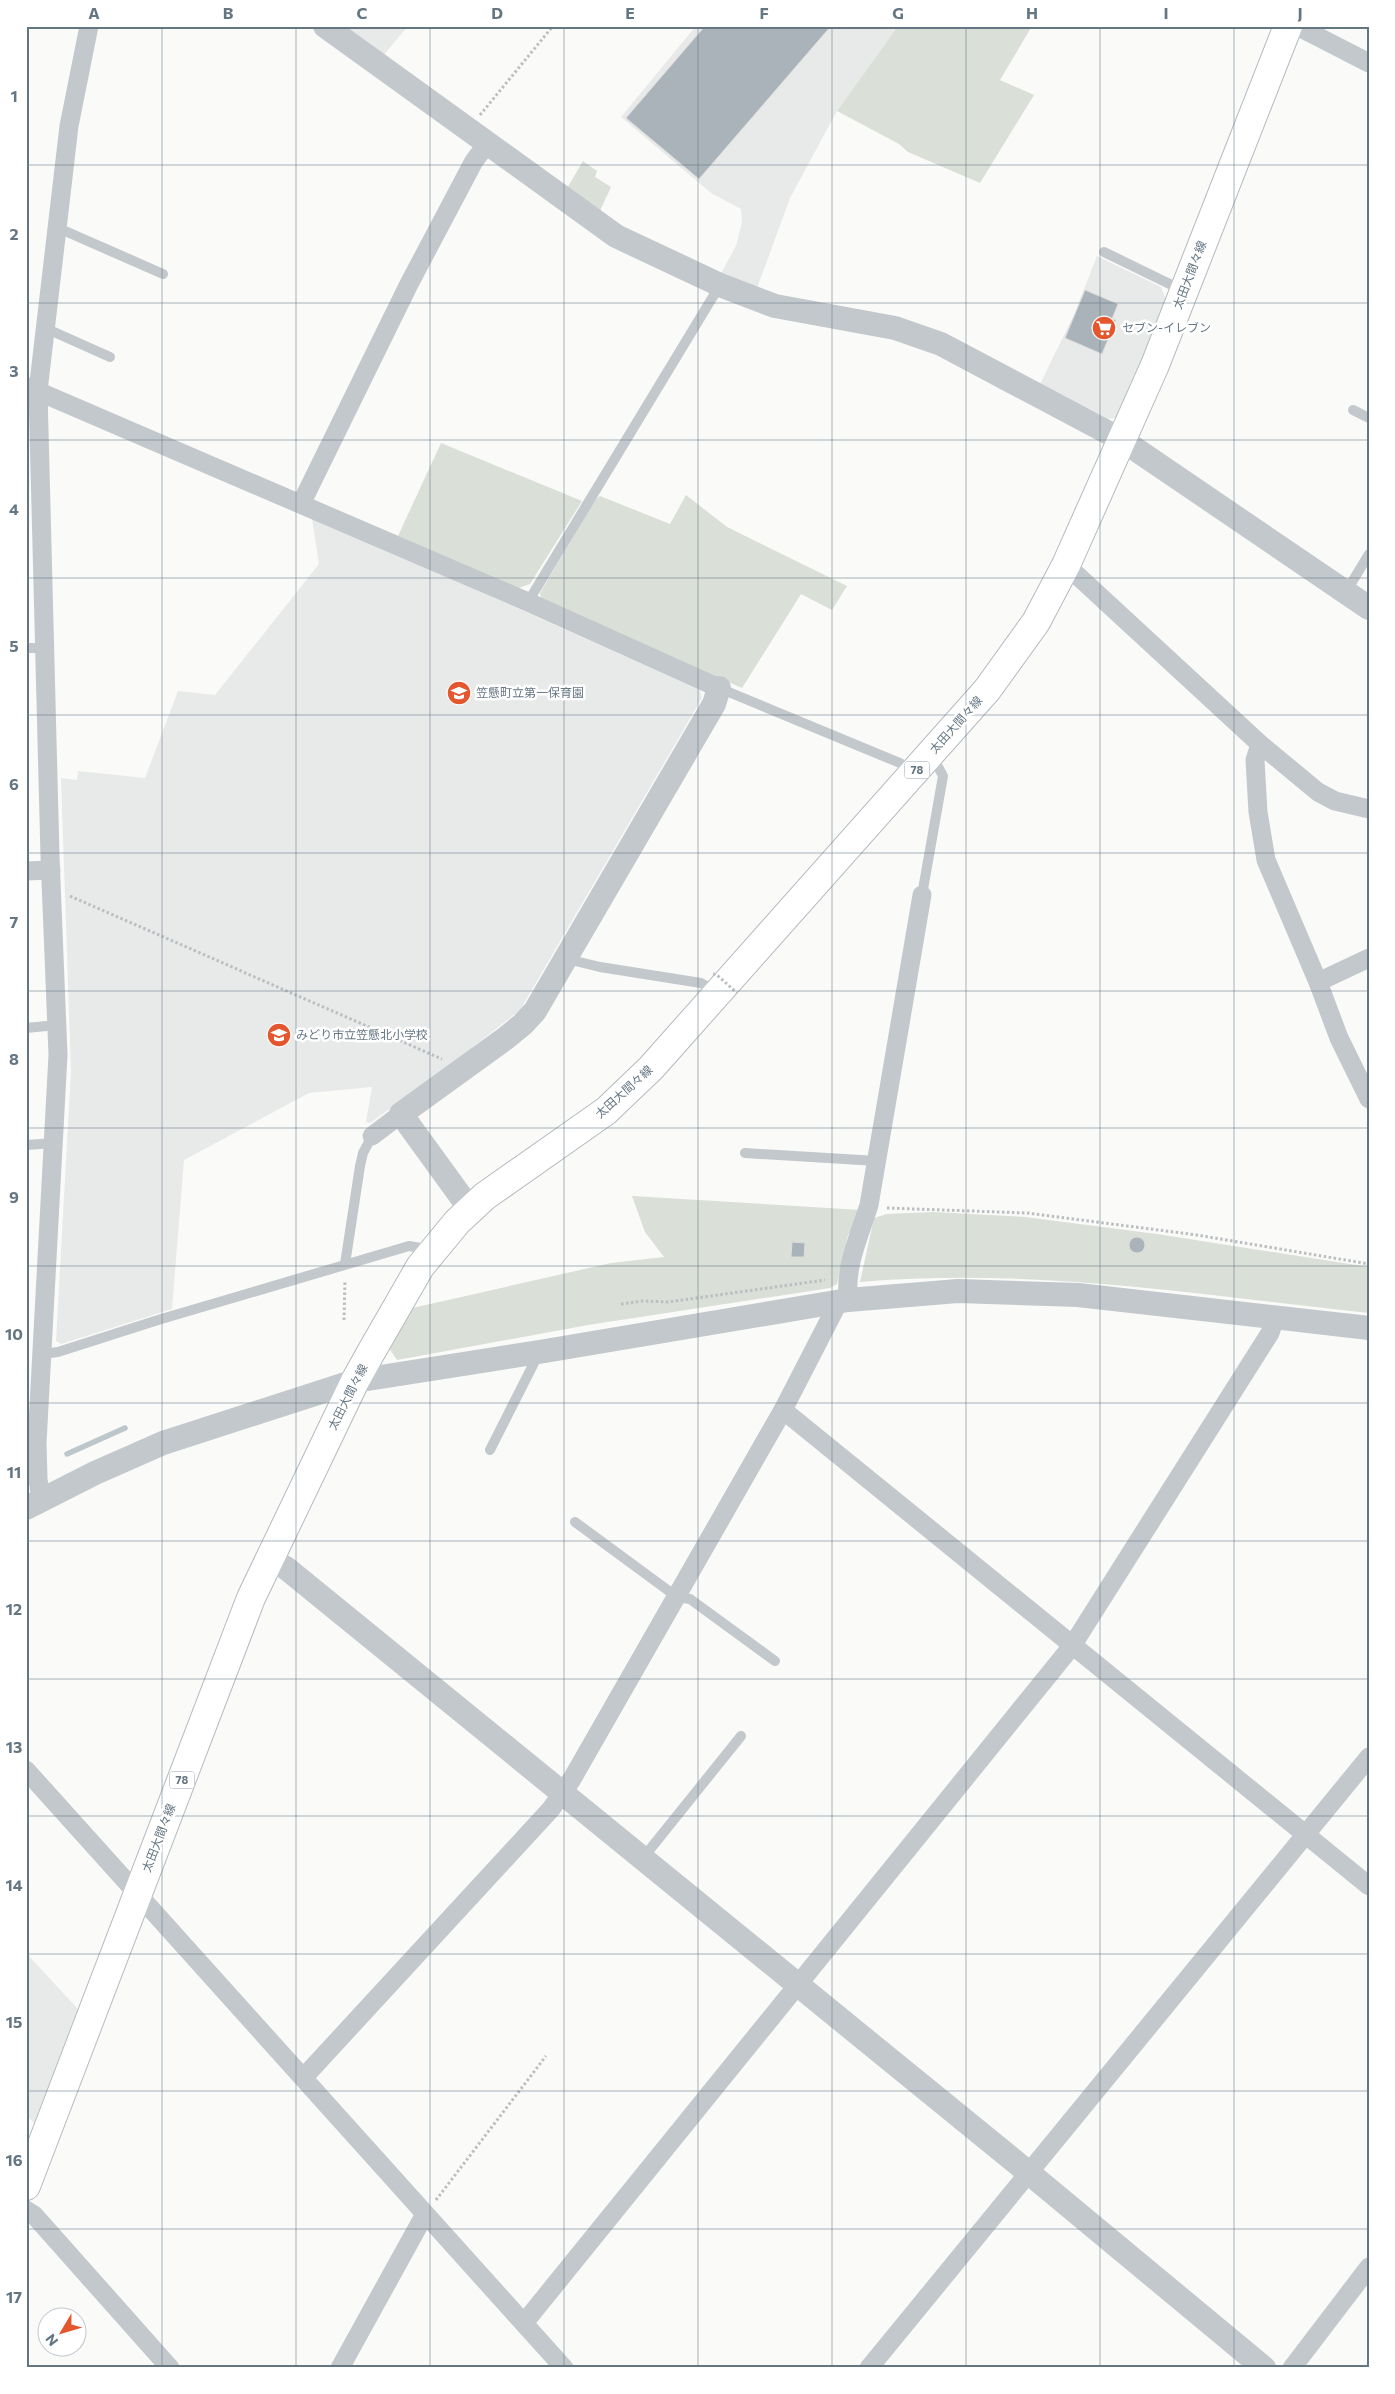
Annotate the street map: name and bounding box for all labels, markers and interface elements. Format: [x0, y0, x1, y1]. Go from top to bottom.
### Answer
text: A [88, 3, 100, 22]
text: B [223, 3, 234, 22]
text: C [357, 3, 368, 22]
text: D [491, 3, 503, 22]
text: E [625, 3, 635, 22]
text: F [759, 3, 769, 22]
text: G [892, 3, 904, 22]
text: H [1026, 3, 1038, 22]
text: I [1163, 3, 1169, 22]
text: J [1297, 3, 1303, 22]
text: 1 [10, 86, 18, 105]
text: 2 [9, 224, 19, 243]
street label: 太田大間々線 [1170, 239, 1209, 311]
supermarket icon: セブン-イレブン [1091, 315, 1117, 341]
place label: セブン-イレブン [1122, 320, 1211, 334]
text: 3 [9, 361, 19, 380]
text: 4 [9, 499, 19, 518]
text: 5 [9, 636, 19, 655]
school or university icon: 笠懸町立第一保育園 [446, 680, 472, 706]
place label: 笠懸町立第一保育園 [476, 685, 584, 699]
street label: 太田大間々線 [926, 693, 985, 756]
road number: 78 [904, 762, 930, 778]
text: 6 [9, 774, 19, 793]
text: 7 [10, 912, 19, 931]
school or university icon: みどり市立笠懸北小学校 [266, 1022, 292, 1048]
place label: みどり市立笠懸北小学校 [296, 1027, 428, 1041]
text: 8 [9, 1049, 19, 1068]
street label: 太田大間々線 [592, 1062, 655, 1121]
text: 9 [9, 1187, 19, 1206]
text: 10 [5, 1324, 23, 1343]
street label: 太田大間々線 [325, 1361, 370, 1432]
text: 11 [7, 1462, 21, 1481]
text: 12 [6, 1599, 22, 1618]
text: 13 [6, 1737, 22, 1756]
road number: 78 [170, 1772, 194, 1788]
street label: 太田大間々線 [139, 1802, 178, 1874]
text: 14 [5, 1875, 23, 1894]
text: 15 [6, 2012, 22, 2031]
text: 16 [5, 2150, 23, 2169]
text: 17 [6, 2287, 22, 2306]
north arrow [38, 2306, 88, 2356]
text: N [41, 2331, 61, 2350]

